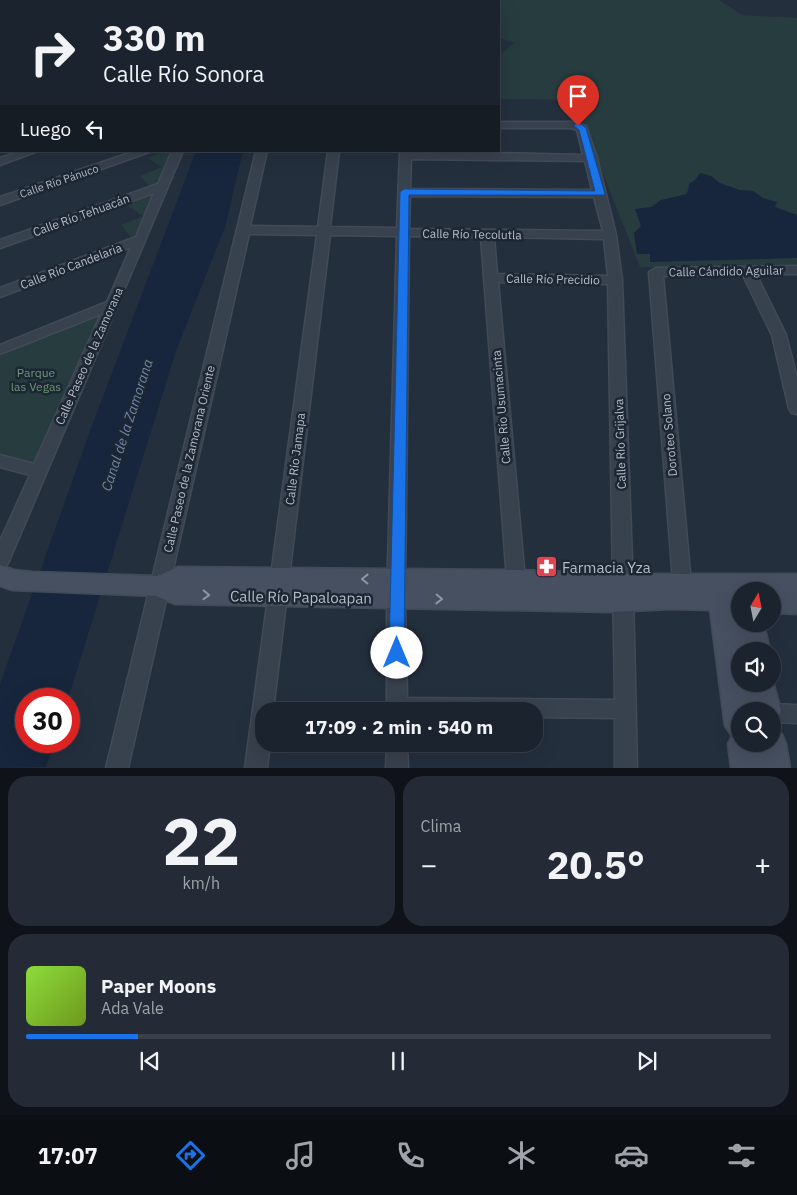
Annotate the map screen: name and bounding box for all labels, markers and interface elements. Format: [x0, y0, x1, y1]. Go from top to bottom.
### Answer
text: 330 m [103, 15, 206, 61]
icon: right [20, 20, 85, 85]
text: Calle Río Sonora [103, 59, 264, 88]
pin [557, 75, 599, 126]
icon: arrive [564, 82, 592, 110]
icon: left [81, 115, 109, 143]
text: Luego [20, 117, 71, 141]
street label: Calle Río Pánuco [18, 161, 100, 201]
street label: Calle Río Tehuacán [31, 191, 131, 239]
street label: Calle Río Tecolutla [422, 226, 522, 242]
street label: Calle Río Candelaria [18, 239, 125, 292]
street label: Calle Cándido Aguilar [668, 262, 784, 280]
street label: Calle Río Precidio [506, 271, 600, 287]
street label: Calle Paseo de la Zamorana [52, 284, 126, 427]
street label: Calle Río Usumacinta [489, 349, 513, 465]
water label: Canal de la Zamorana [97, 357, 157, 493]
street label: Calle Paseo de la Zamorana Oriente [160, 364, 218, 554]
park label: Parque las Vegas [11, 365, 61, 394]
street label: Doroteo Solano [658, 393, 680, 477]
street label: Calle Río Grijalva [611, 398, 629, 489]
street label: Calle Río Jamapa [282, 411, 308, 506]
pharmacy icon: Farmacia Yza [534, 555, 558, 579]
place label: Farmacia Yza [562, 558, 651, 577]
one-way arrow [361, 573, 369, 584]
north arrow [731, 582, 781, 632]
map controls [731, 582, 781, 752]
street label: Calle Río Papaloapan [230, 586, 372, 608]
one-way arrow [202, 590, 210, 601]
one-way arrow [435, 594, 443, 604]
position arrow [370, 626, 422, 678]
button: sound [731, 642, 781, 692]
speed limit sign: 30 [15, 688, 80, 753]
button: search [731, 702, 781, 752]
text: 17:09 · 2 min · 540 m [305, 715, 493, 739]
text: 22 [162, 798, 240, 883]
text: Clima [421, 816, 461, 836]
text: 20.5° [547, 840, 645, 889]
text: − [421, 846, 437, 883]
text: + [754, 846, 771, 883]
text: km/h [182, 873, 220, 893]
text: Paper Moons [101, 974, 216, 998]
text: Ada Vale [101, 998, 164, 1018]
icon: previous [136, 1047, 164, 1075]
icon: pause [384, 1047, 412, 1075]
icon: next [633, 1047, 661, 1075]
icon: directions [173, 1138, 208, 1173]
icon: music [283, 1138, 318, 1173]
icon: phone [393, 1138, 428, 1173]
icon: climate [504, 1138, 539, 1173]
icon: car [614, 1138, 649, 1173]
icon: filters [724, 1138, 759, 1173]
text: 17:07 [38, 1141, 98, 1170]

